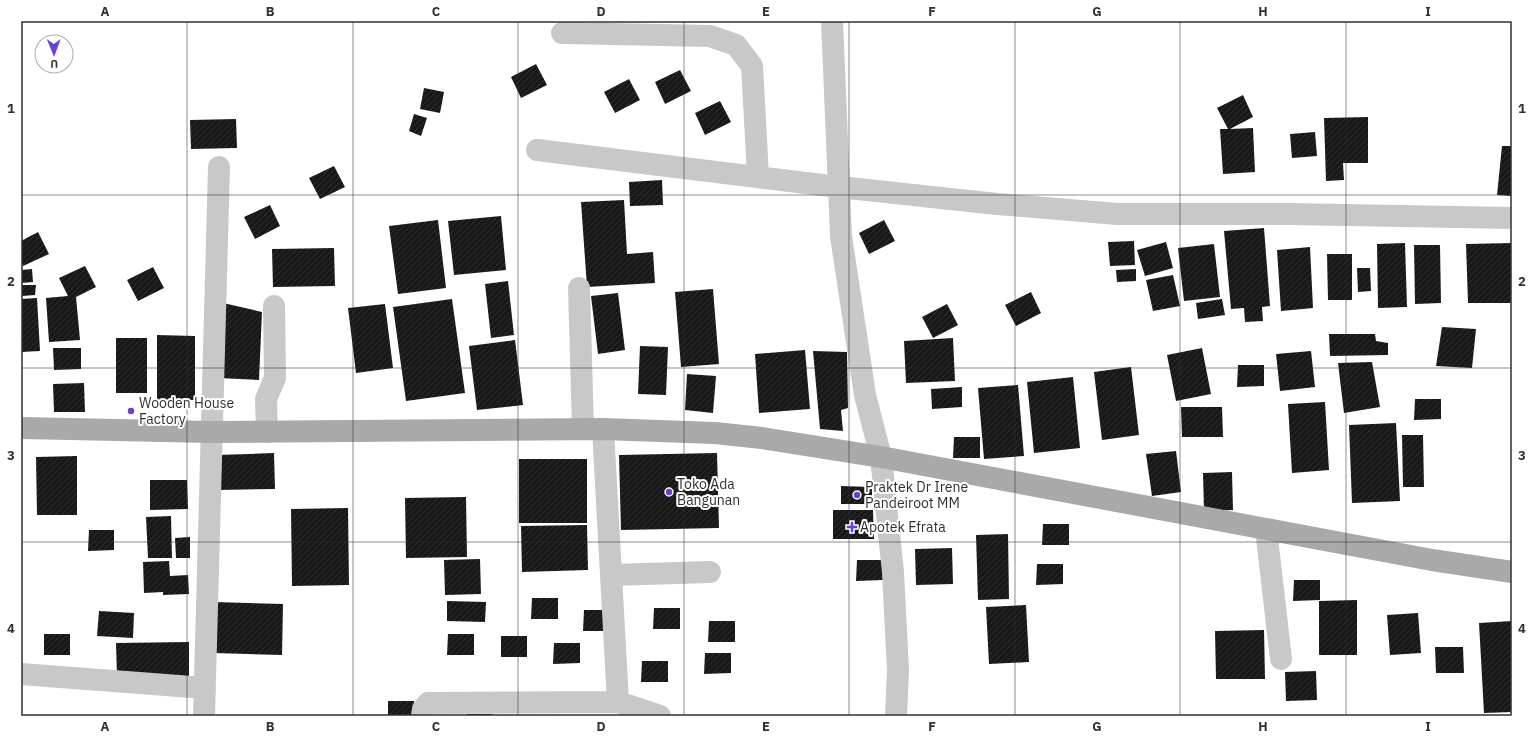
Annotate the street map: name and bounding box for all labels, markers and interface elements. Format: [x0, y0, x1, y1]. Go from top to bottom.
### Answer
text: A [101, 3, 110, 20]
text: B [266, 3, 275, 20]
text: C [432, 3, 441, 20]
text: D [596, 3, 606, 20]
text: E [762, 3, 770, 20]
text: F [928, 3, 936, 20]
text: G [1092, 3, 1102, 20]
text: H [1258, 3, 1268, 20]
text: I [1425, 3, 1431, 20]
north arrow [34, 34, 74, 74]
text: U [50, 57, 58, 71]
text: 1 [7, 100, 15, 117]
text: 1 [1518, 100, 1526, 117]
text: 2 [7, 273, 15, 290]
text: 2 [1518, 273, 1526, 290]
place label: Wooden House Factory [139, 394, 235, 428]
marker: Wooden House Factory [126, 406, 136, 416]
text: 3 [7, 447, 15, 464]
text: 3 [1518, 447, 1526, 464]
place label: Toko Ada Bangunan [677, 475, 740, 509]
place label: Praktek Dr Irene Pandeiroot MM [865, 478, 969, 512]
marker: Toko Ada Bangunan [664, 487, 674, 497]
marker: Praktek Dr Irene Pandeiroot MM [852, 490, 862, 500]
place label: Apotek Efrata [860, 518, 946, 536]
marker: Apotek Efrata [847, 522, 857, 532]
text: 4 [7, 620, 15, 637]
text: 4 [1518, 620, 1526, 637]
text: A [101, 718, 110, 735]
text: B [266, 718, 275, 735]
text: C [432, 718, 441, 735]
text: D [596, 718, 606, 735]
text: E [762, 718, 770, 735]
text: F [928, 718, 936, 735]
text: G [1092, 718, 1102, 735]
text: H [1258, 718, 1268, 735]
text: I [1425, 718, 1431, 735]

